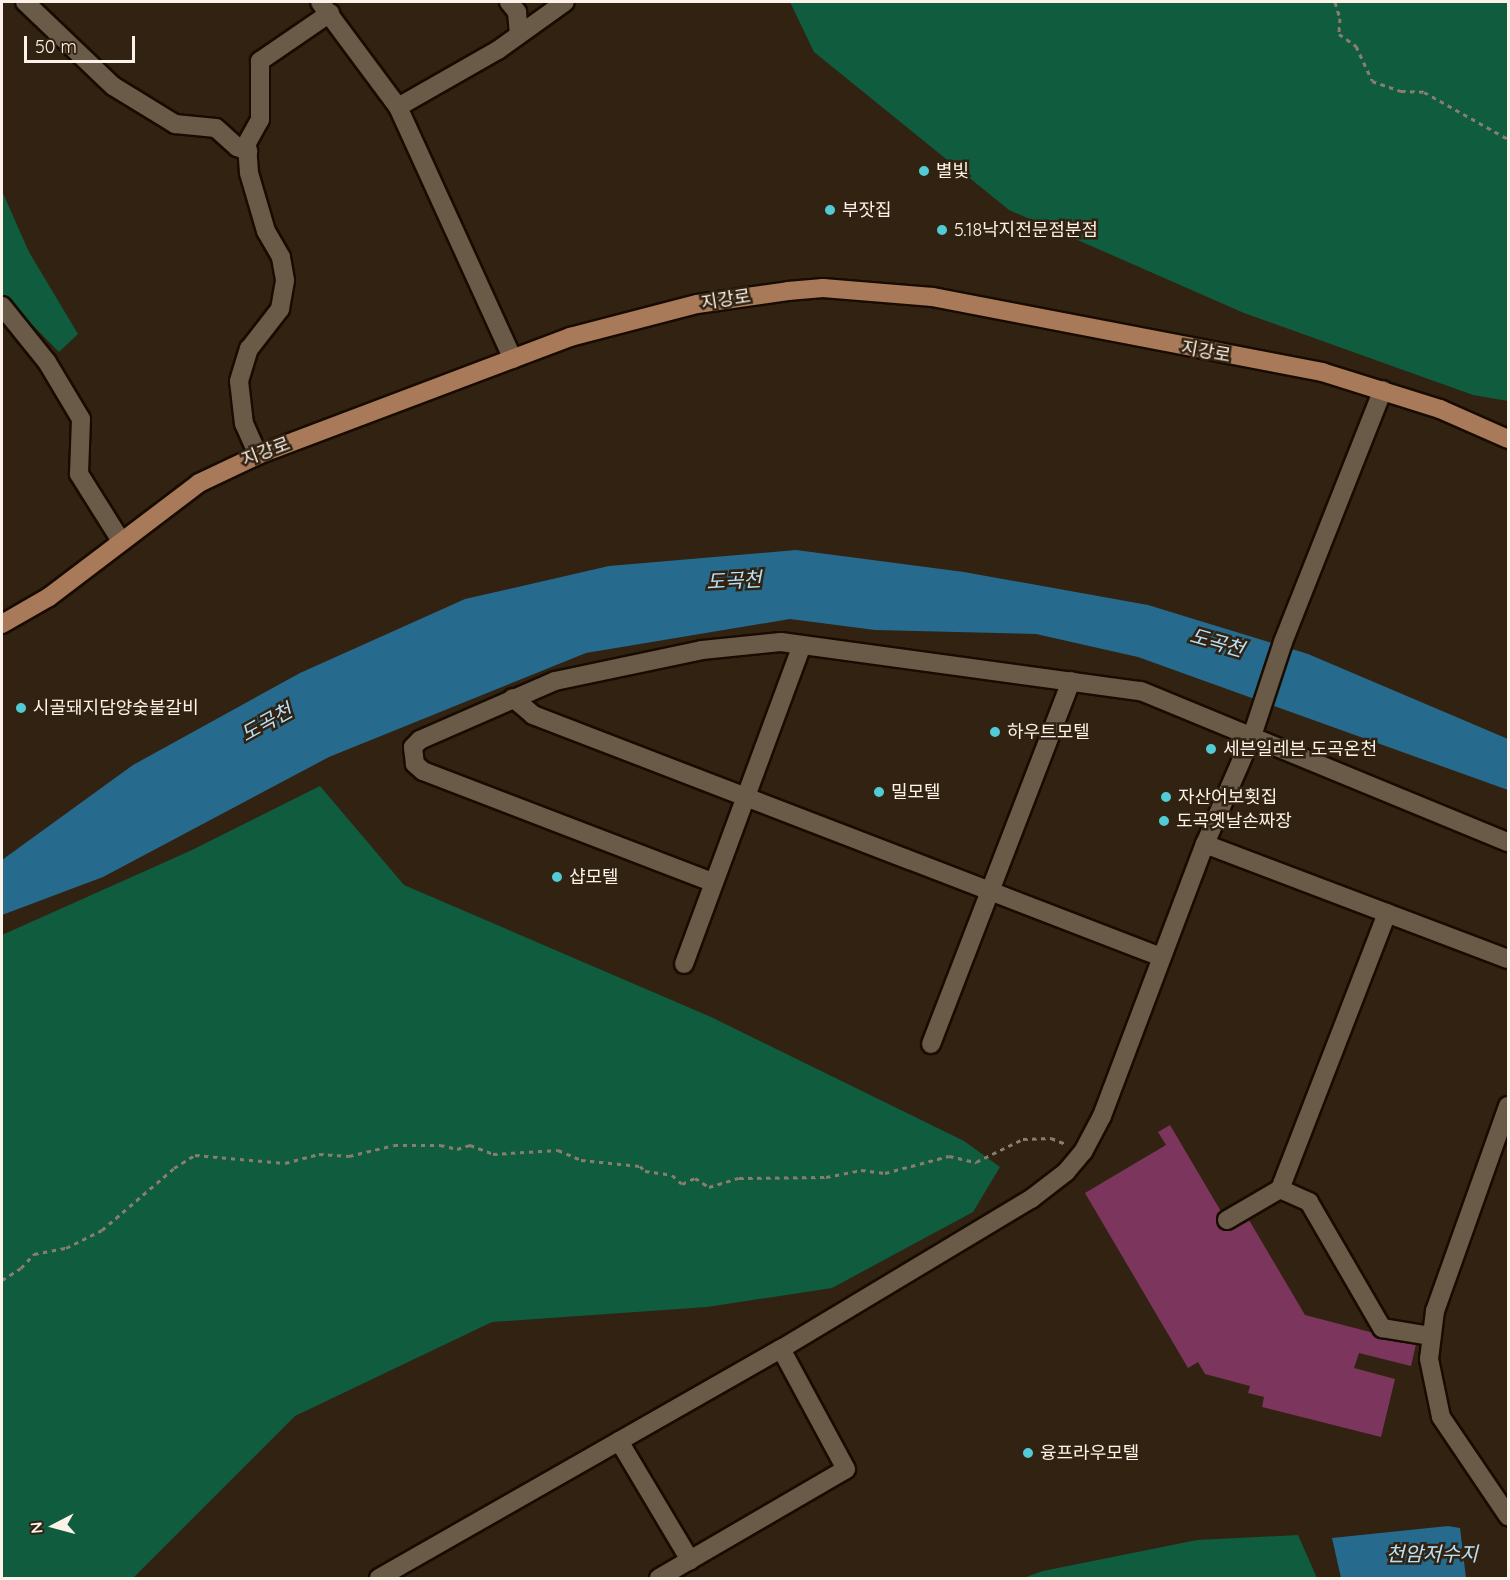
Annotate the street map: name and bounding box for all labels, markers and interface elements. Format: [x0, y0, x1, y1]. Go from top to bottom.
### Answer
scale bar [27, 24, 138, 62]
text: 50 m [35, 35, 77, 58]
place label: 별빛 [936, 160, 969, 182]
marker: 별빛 [917, 164, 931, 178]
place label: 부잣집 [842, 199, 892, 221]
marker: 부잣집 [823, 203, 837, 217]
place label: 5.18낙지전문점분점 [954, 219, 1098, 241]
marker: 5.18낙지전문점분점 [935, 223, 949, 237]
street label: 지강로 [700, 285, 752, 315]
street label: 지강로 [1180, 337, 1232, 367]
street label: 지강로 [239, 433, 293, 471]
water label: 도곡천 [706, 567, 762, 593]
water label: 도곡천 [1187, 623, 1247, 661]
place label: 시골돼지담양숯불갈비 [33, 697, 199, 719]
water label: 도곡천 [236, 698, 296, 746]
marker: 시골돼지담양숯불갈비 [14, 701, 28, 715]
place label: 하우트모텔 [1007, 721, 1090, 743]
marker: 하우트모텔 [988, 725, 1002, 739]
place label: 세븐일레븐 도곡온천 [1223, 738, 1377, 760]
marker: 세븐일레븐 도곡온천 [1204, 742, 1218, 756]
place label: 밀모텔 [891, 781, 941, 803]
marker: 밀모텔 [872, 785, 886, 799]
place label: 자산어보횟집 [1178, 786, 1277, 808]
marker: 자산어보횟집 [1159, 790, 1173, 804]
place label: 도곡옛날손짜장 [1176, 810, 1292, 832]
marker: 도곡옛날손짜장 [1157, 814, 1171, 828]
place label: 샵모텔 [569, 866, 619, 888]
marker: 샵모텔 [550, 870, 564, 884]
place label: 융프라우모텔 [1040, 1442, 1139, 1464]
marker: 융프라우모텔 [1021, 1446, 1035, 1460]
north arrow [24, 1496, 84, 1556]
text: N [26, 1521, 47, 1535]
water label: 천암저수지 [1386, 1541, 1478, 1565]

